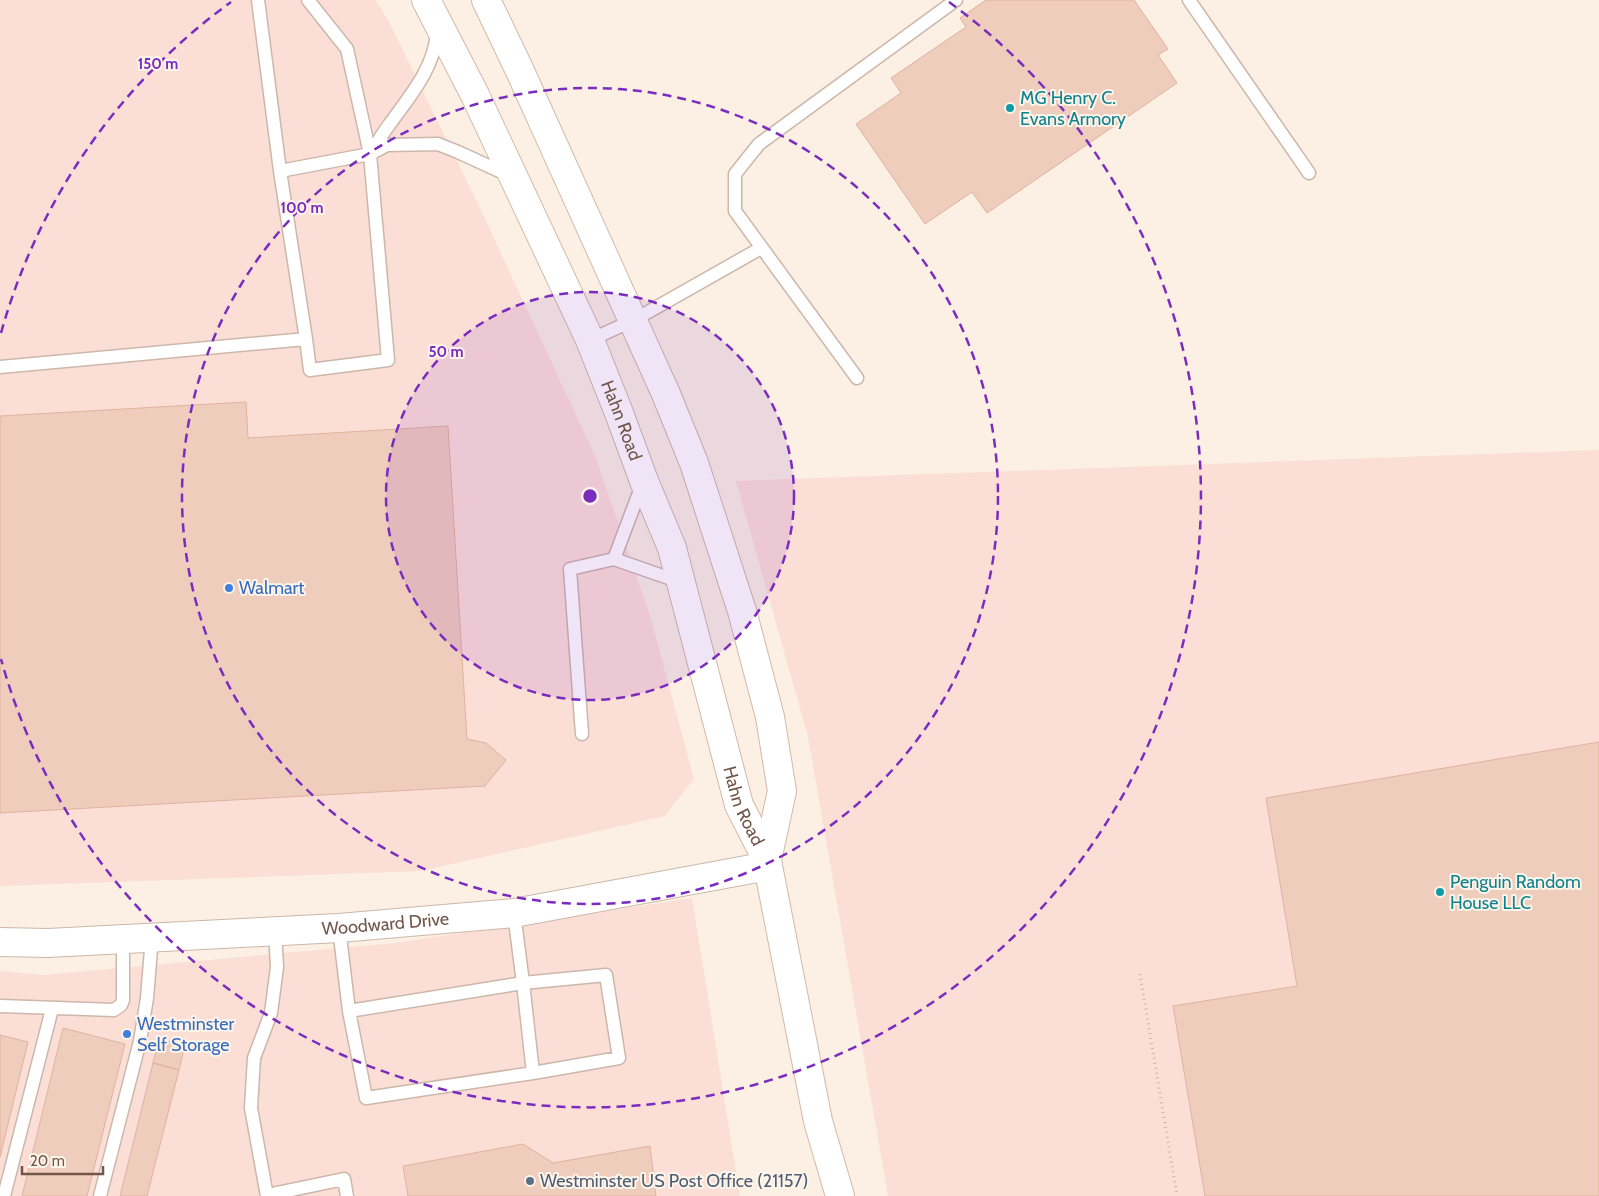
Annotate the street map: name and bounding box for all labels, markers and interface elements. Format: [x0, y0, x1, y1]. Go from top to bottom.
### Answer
text: 150 m [138, 55, 178, 73]
place label: MG Henry C. Evans Armory [1020, 87, 1126, 130]
marker: MG Henry C. Evans Armory [1004, 102, 1016, 114]
text: 100 m [280, 199, 324, 217]
text: 50 m [428, 343, 464, 361]
street label: Hahn Road [596, 377, 647, 464]
centre of rings [581, 487, 599, 505]
place label: Walmart [239, 577, 304, 599]
marker: Walmart [223, 582, 235, 594]
street label: Hahn Road [718, 764, 769, 849]
place label: Penguin Random House LLC [1450, 871, 1581, 914]
marker: Penguin Random House LLC [1434, 886, 1446, 898]
street label: Woodward Drive [321, 908, 450, 940]
place label: Westminster Self Storage [137, 1013, 234, 1056]
marker: Westminster Self Storage [121, 1028, 133, 1040]
scale bar [22, 1144, 104, 1176]
text: 20 m [30, 1152, 65, 1170]
place label: Westminster US Post Office (21157) [540, 1170, 808, 1192]
marker: Westminster US Post Office (21157) [524, 1175, 536, 1187]

